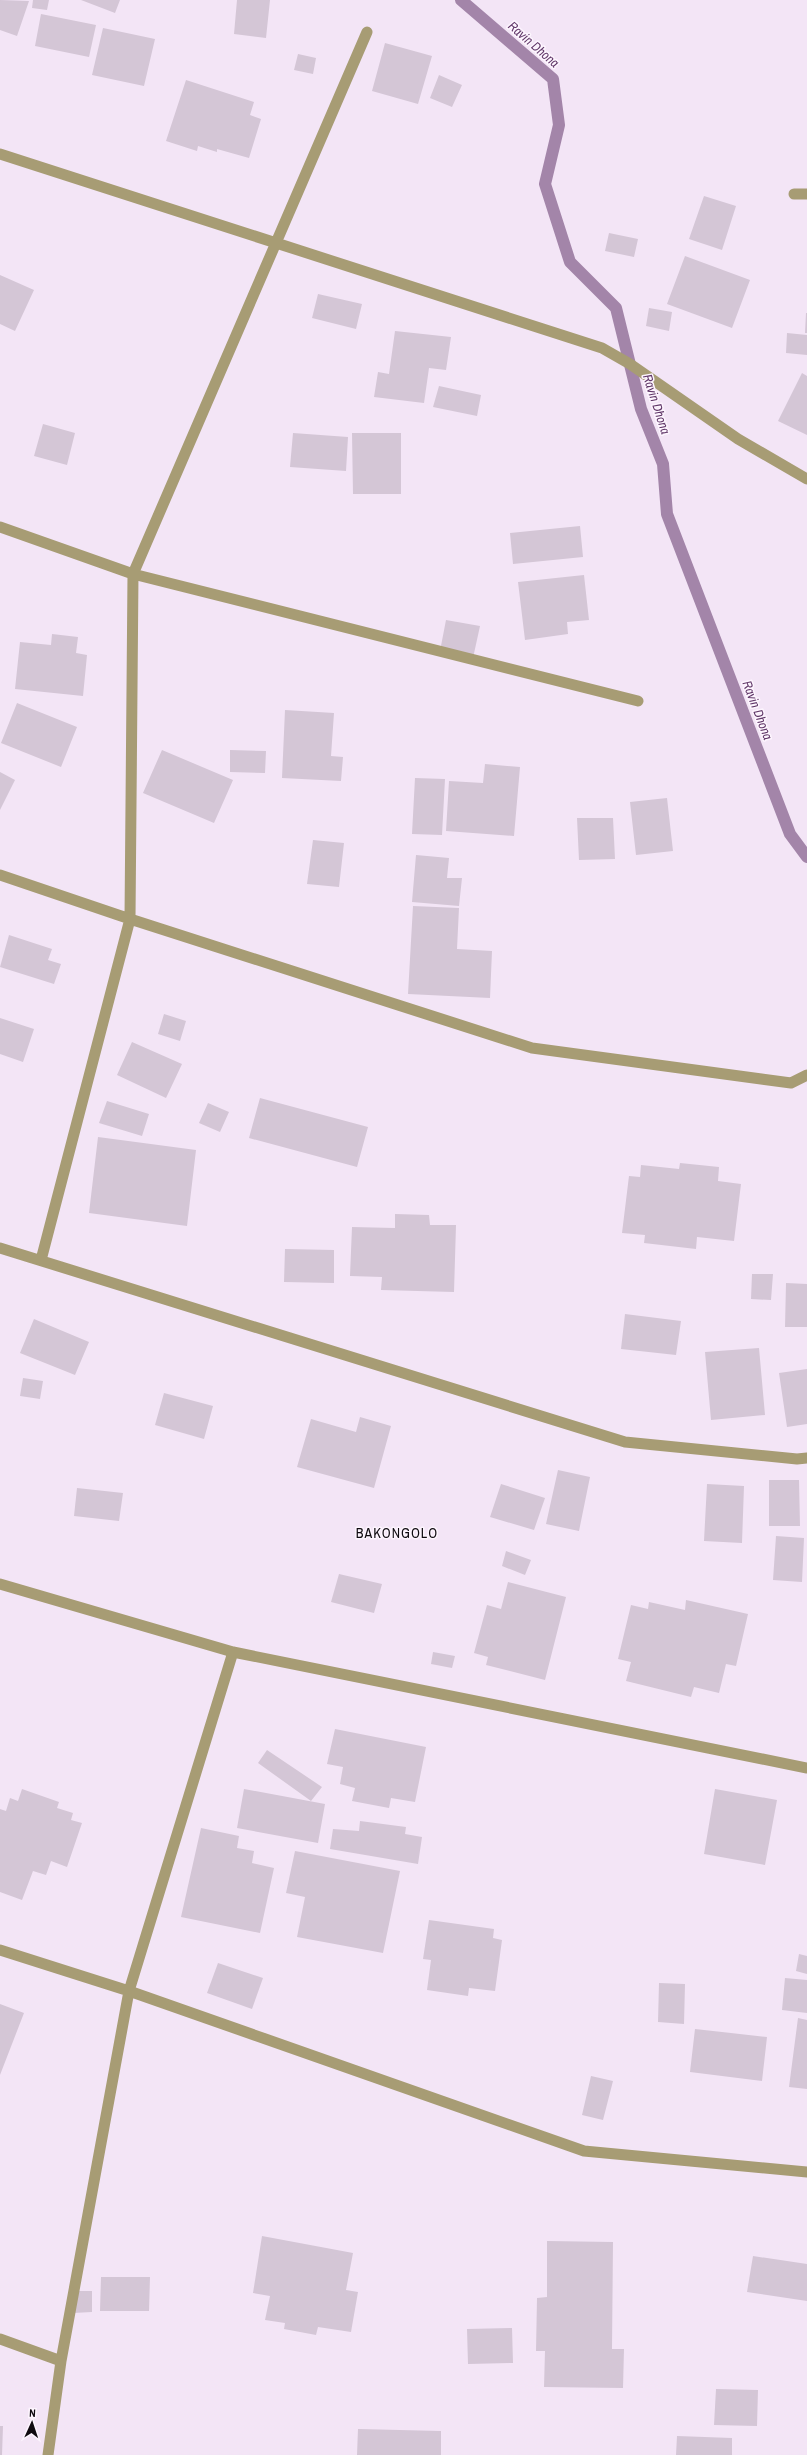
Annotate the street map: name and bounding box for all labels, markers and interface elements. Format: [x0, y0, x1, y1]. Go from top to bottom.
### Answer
water label: Ravin Dhona [505, 18, 563, 71]
water label: Ravin Dhona [639, 372, 674, 436]
water label: Ravin Dhona [738, 678, 777, 742]
district label: BAKONGOLO [356, 1524, 438, 1542]
north arrow [12, 2403, 52, 2443]
text: N [29, 2406, 36, 2420]

